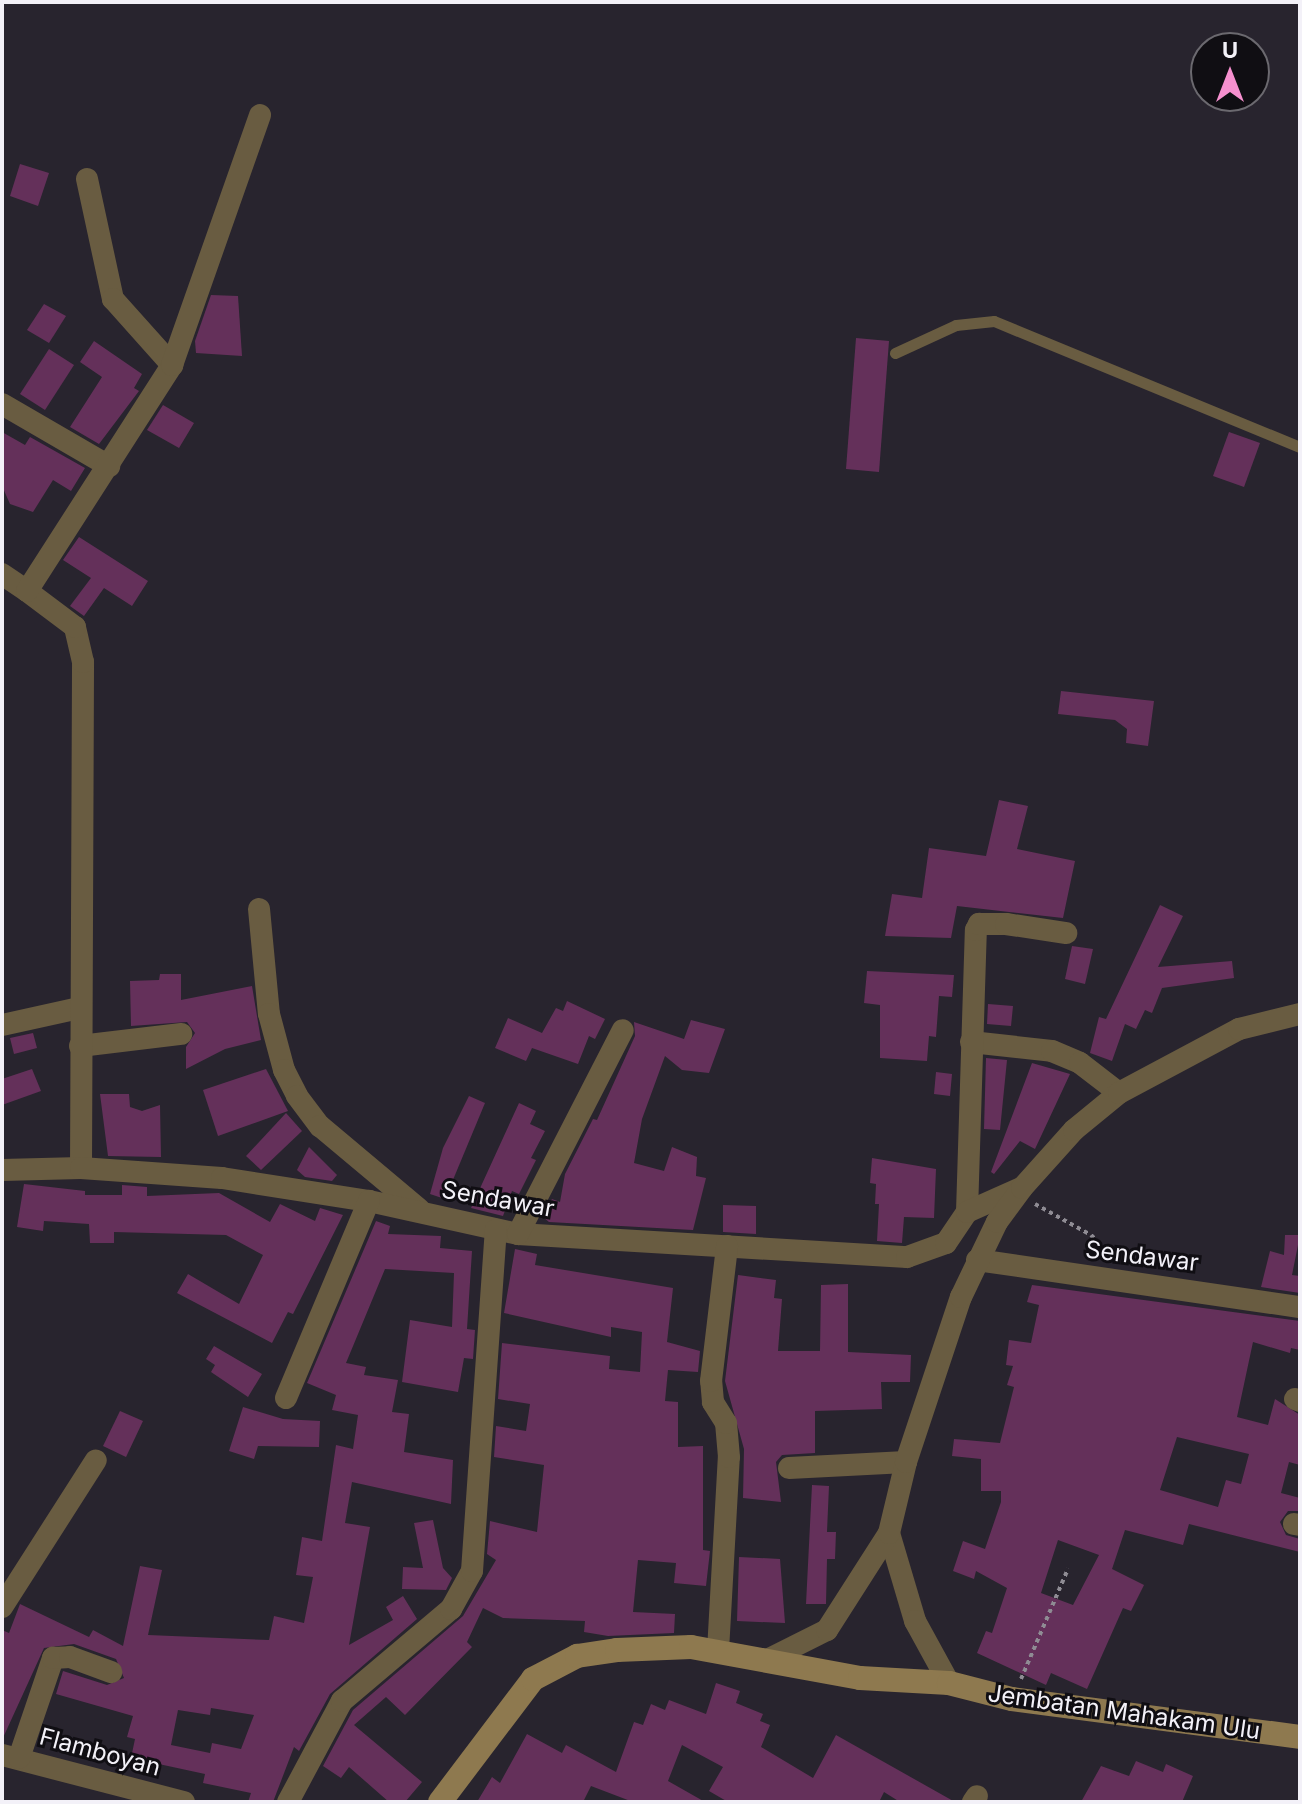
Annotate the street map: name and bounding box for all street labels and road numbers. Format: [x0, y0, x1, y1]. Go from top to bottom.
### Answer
street label: Sendawar [439, 1175, 557, 1223]
street label: Sendawar [1084, 1235, 1200, 1277]
street label: Jembatan Mahakam Ulu [986, 1679, 1262, 1745]
street label: Flamboyan [36, 1722, 164, 1782]

